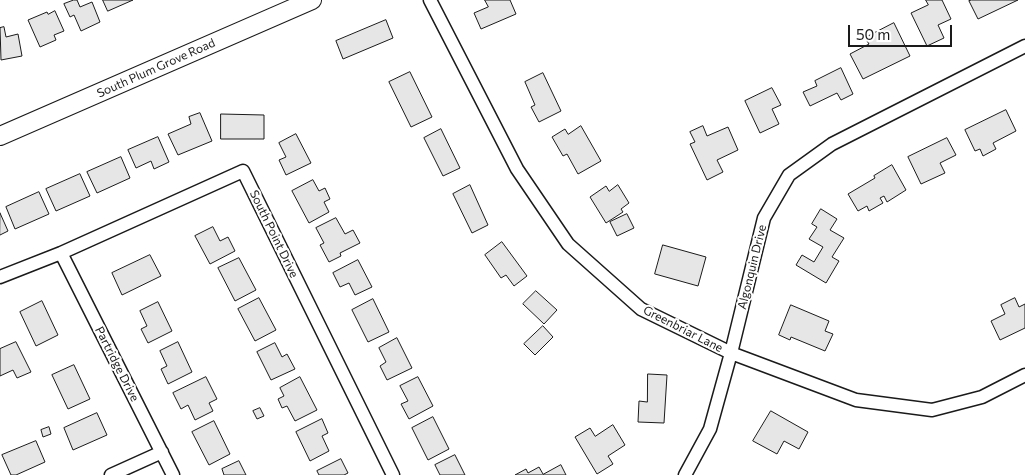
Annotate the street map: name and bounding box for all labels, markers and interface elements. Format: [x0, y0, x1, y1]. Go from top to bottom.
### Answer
scale bar [850, 15, 954, 47]
text: 50 m [856, 25, 890, 43]
street label: South Plum Grove Road [95, 35, 217, 101]
street label: South Point Drive [247, 188, 301, 280]
street label: Algonquin Drive [735, 223, 769, 311]
street label: Greenbriar Lane [641, 303, 725, 355]
street label: Partridge Drive [92, 324, 142, 404]

